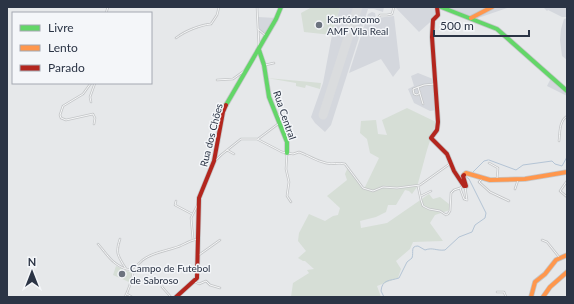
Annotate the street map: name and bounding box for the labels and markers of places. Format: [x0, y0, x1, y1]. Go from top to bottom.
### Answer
place label: Kartódromo AMF Vila Real [327, 13, 388, 37]
marker: Kartódromo AMF Vila Real [314, 20, 324, 30]
place label: Campo de Futebol de Sabroso [130, 262, 210, 286]
marker: Campo de Futebol de Sabroso [117, 269, 127, 279]

